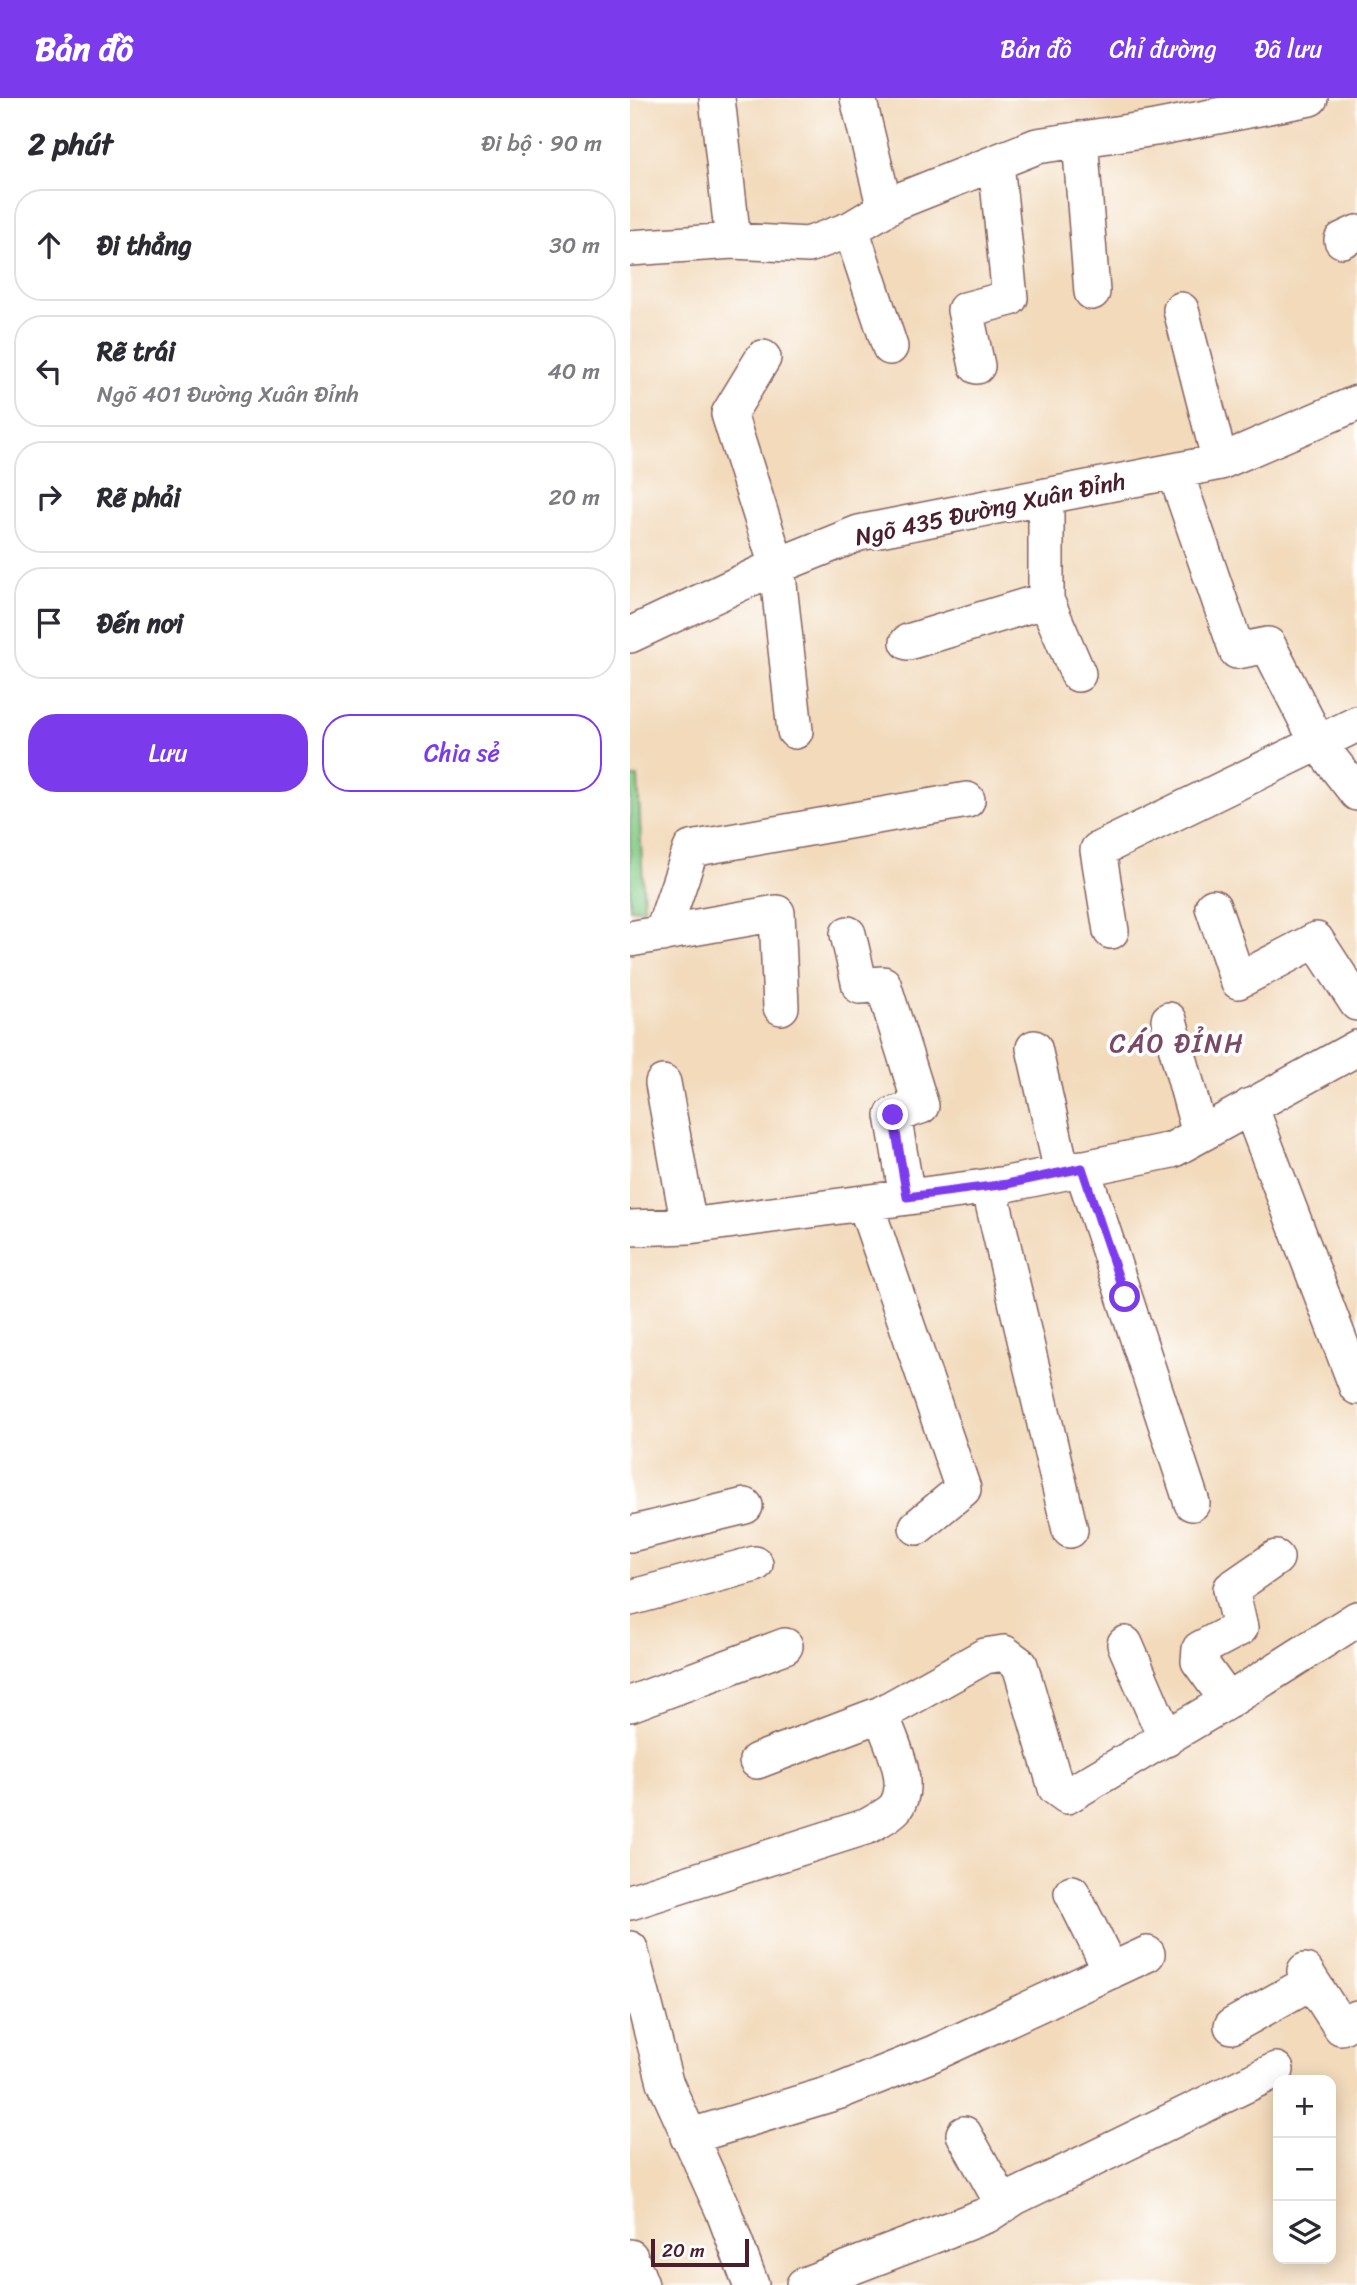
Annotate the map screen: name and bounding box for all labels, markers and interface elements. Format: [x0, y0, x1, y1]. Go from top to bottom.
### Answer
text: Bản đồ [35, 20, 133, 78]
text: Bản đồ [1000, 28, 1071, 70]
text: Chỉ đường [1109, 28, 1217, 70]
text: Đã lưu [1255, 28, 1322, 70]
text: 2 phút [28, 117, 113, 171]
text: Đi bộ · 90 m [481, 123, 602, 164]
text: Đi thẳng [97, 222, 192, 268]
text: 30 m [549, 225, 600, 266]
icon: ahead [30, 226, 68, 264]
text: Rẽ trái [97, 328, 175, 374]
text: 40 m [547, 351, 600, 392]
icon: left [30, 352, 68, 390]
text: Ngõ 401 Đường Xuân Đỉnh [97, 374, 359, 415]
street label: Ngõ 435 Đường Xuân Đỉnh [851, 460, 1129, 558]
text: Rẽ phải [97, 474, 181, 520]
text: 20 m [549, 477, 600, 518]
icon: right [30, 478, 68, 516]
text: Đến nơi [97, 600, 183, 646]
icon: arrive [30, 604, 68, 642]
button: Lưu [28, 714, 308, 792]
button: Chia sẻ [322, 714, 602, 792]
district label: CÁO ĐỈNH [1109, 1020, 1245, 1066]
route end [877, 1099, 908, 1130]
route start [1109, 1281, 1140, 1312]
map controls [1273, 2075, 1336, 2264]
button: + [1273, 2075, 1336, 2138]
button: − [1273, 2138, 1336, 2201]
button: layers [1273, 2201, 1336, 2264]
text: 20 m [662, 2234, 705, 2267]
scale bar [651, 2236, 749, 2268]

